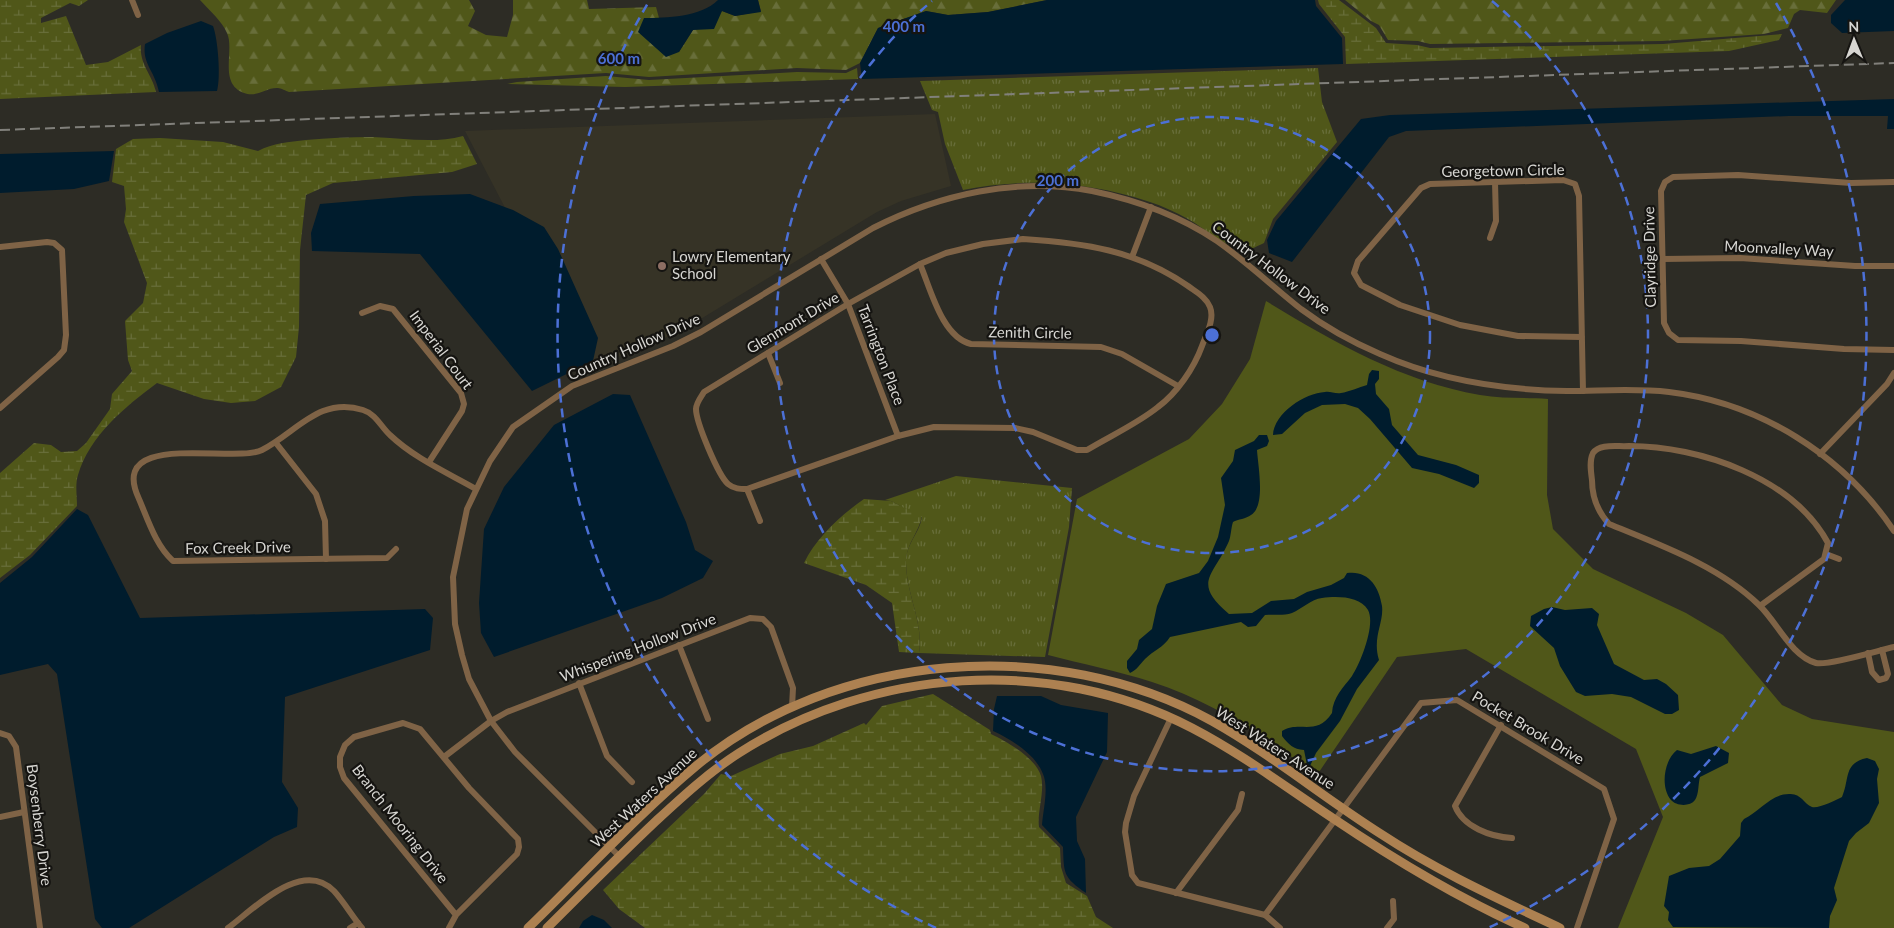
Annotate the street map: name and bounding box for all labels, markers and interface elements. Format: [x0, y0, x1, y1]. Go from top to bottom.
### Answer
north arrow [1829, 15, 1879, 65]
text: 400 m [883, 17, 925, 35]
text: N [1848, 18, 1859, 35]
text: 600 m [598, 49, 640, 67]
street label: Georgetown Circle [1441, 160, 1565, 180]
text: 200 m [1037, 171, 1079, 189]
street label: Clayridge Drive [1639, 206, 1659, 308]
street label: Country Hollow Drive [1209, 217, 1334, 318]
street label: Moonvalley Way [1724, 236, 1834, 260]
place label: Lowry Elementary School [672, 247, 791, 282]
marker: Lowry Elementary School [656, 260, 668, 272]
street label: Glenmont Drive [743, 287, 842, 357]
street label: Tarrington Place [854, 302, 909, 408]
street label: Imperial Court [406, 306, 478, 393]
street label: Country Hollow Drive [564, 309, 703, 383]
street label: Zenith Circle [988, 322, 1072, 342]
centre of rings [1203, 326, 1221, 344]
street label: Fox Creek Drive [185, 537, 291, 557]
street label: Whispering Hollow Drive [557, 609, 718, 685]
street label: Pocket Brook Drive [1469, 687, 1588, 768]
street label: West Waters Avenue [1213, 702, 1339, 792]
street label: West Waters Avenue [587, 743, 700, 851]
street label: Branch Mooring Drive [349, 760, 453, 886]
street label: Boysenberry Drive [24, 763, 56, 887]

